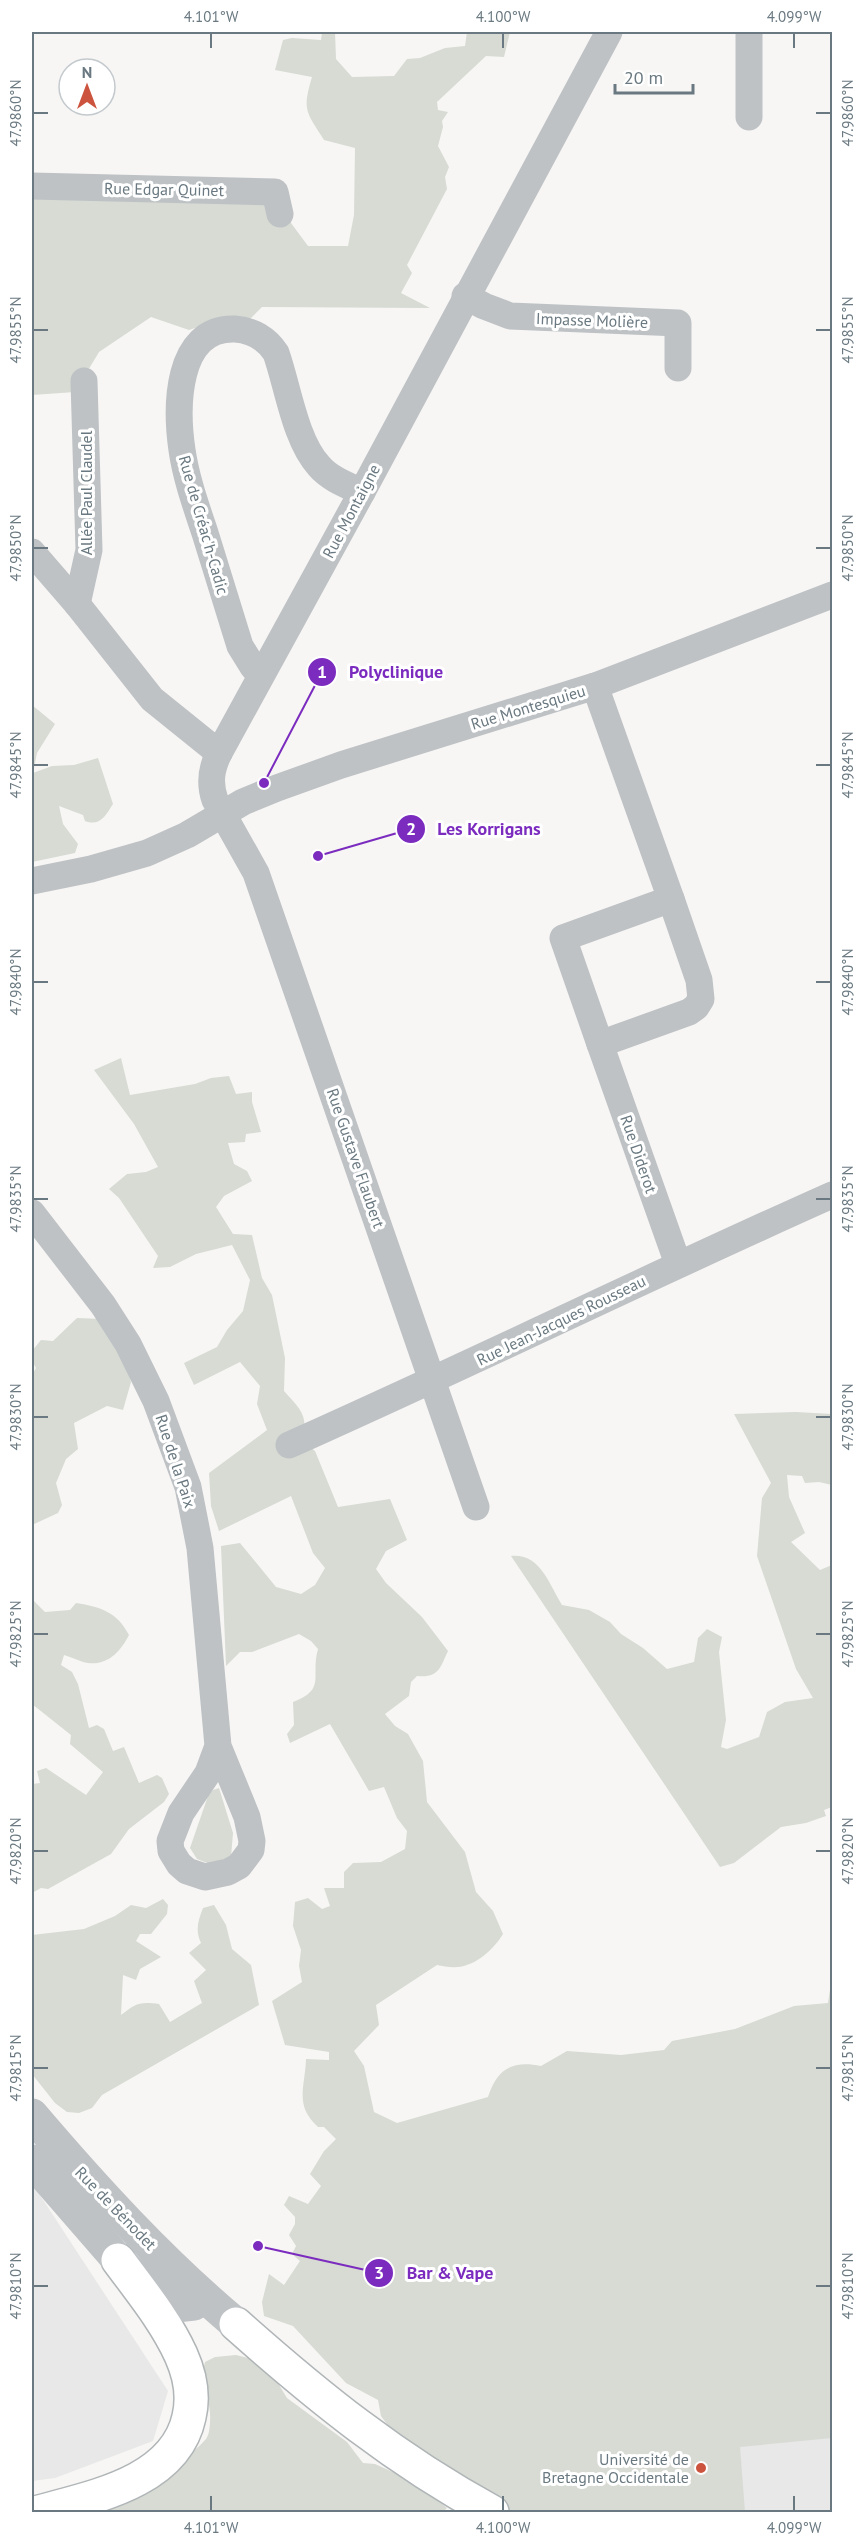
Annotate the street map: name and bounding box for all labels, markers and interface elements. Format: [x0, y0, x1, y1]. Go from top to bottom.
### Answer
text: 4.101°W [184, 7, 239, 26]
text: 4.100°W [476, 7, 531, 26]
text: 4.099°W [767, 7, 822, 26]
north arrow [57, 57, 117, 117]
scale bar [615, 57, 693, 95]
text: N [82, 62, 92, 82]
text: 20 m [624, 66, 663, 89]
text: 47.9860°N [6, 79, 25, 147]
text: 47.9860°N [838, 79, 857, 147]
street label: Rue Edgar Quinet [104, 178, 225, 200]
text: 47.9855°N [6, 296, 25, 364]
text: 47.9855°N [838, 296, 857, 364]
street label: Impasse Molière [536, 308, 648, 332]
street label: Allée Paul Claudel [76, 430, 96, 555]
street label: Rue de Créac'h-Cadic [175, 453, 233, 597]
street label: Rue Montaigne [318, 461, 384, 561]
text: 47.9850°N [6, 514, 25, 582]
text: 47.9850°N [838, 514, 857, 582]
callout: Polyclinique [307, 654, 455, 690]
text: 1 [317, 660, 327, 683]
text: Polyclinique [349, 660, 443, 683]
street label: Rue Montesquieu [468, 680, 588, 734]
text: 47.9845°N [6, 731, 25, 799]
text: 47.9845°N [838, 731, 857, 799]
callout: Les Korrigans [396, 811, 553, 847]
text: 2 [406, 817, 416, 840]
text: Les Korrigans [437, 817, 541, 840]
text: 47.9840°N [6, 948, 25, 1016]
text: 47.9840°N [838, 948, 857, 1016]
street label: Rue Gustave Flaubert [323, 1086, 389, 1231]
street label: Rue Diderot [616, 1112, 662, 1196]
text: 47.9835°N [6, 1165, 25, 1233]
text: 47.9835°N [838, 1165, 857, 1233]
street label: Rue Jean-Jacques Rousseau [473, 1270, 649, 1370]
text: 47.9830°N [6, 1383, 25, 1451]
text: 47.9830°N [838, 1383, 857, 1451]
street label: Rue de la Paix [151, 1412, 201, 1510]
text: 47.9825°N [6, 1600, 25, 1668]
text: 47.9825°N [838, 1600, 857, 1668]
text: 47.9820°N [6, 1817, 25, 1885]
text: 47.9820°N [838, 1817, 857, 1885]
text: 47.9815°N [6, 2034, 25, 2102]
text: 47.9815°N [838, 2034, 857, 2102]
street label: Rue de Bénodet [71, 2162, 161, 2254]
text: 47.9810°N [6, 2252, 25, 2320]
text: 47.9810°N [838, 2252, 857, 2320]
callout: Bar & Vape [364, 2255, 505, 2291]
text: 3 [374, 2261, 384, 2284]
text: Bar & Vape [407, 2261, 493, 2284]
place label: Université de Bretagne Occidentale [542, 2449, 689, 2487]
marker: Université de Bretagne Occidentale [694, 2461, 708, 2475]
text: 4.101°W [184, 2518, 239, 2537]
text: 4.100°W [476, 2518, 531, 2537]
text: 4.099°W [767, 2518, 822, 2537]

